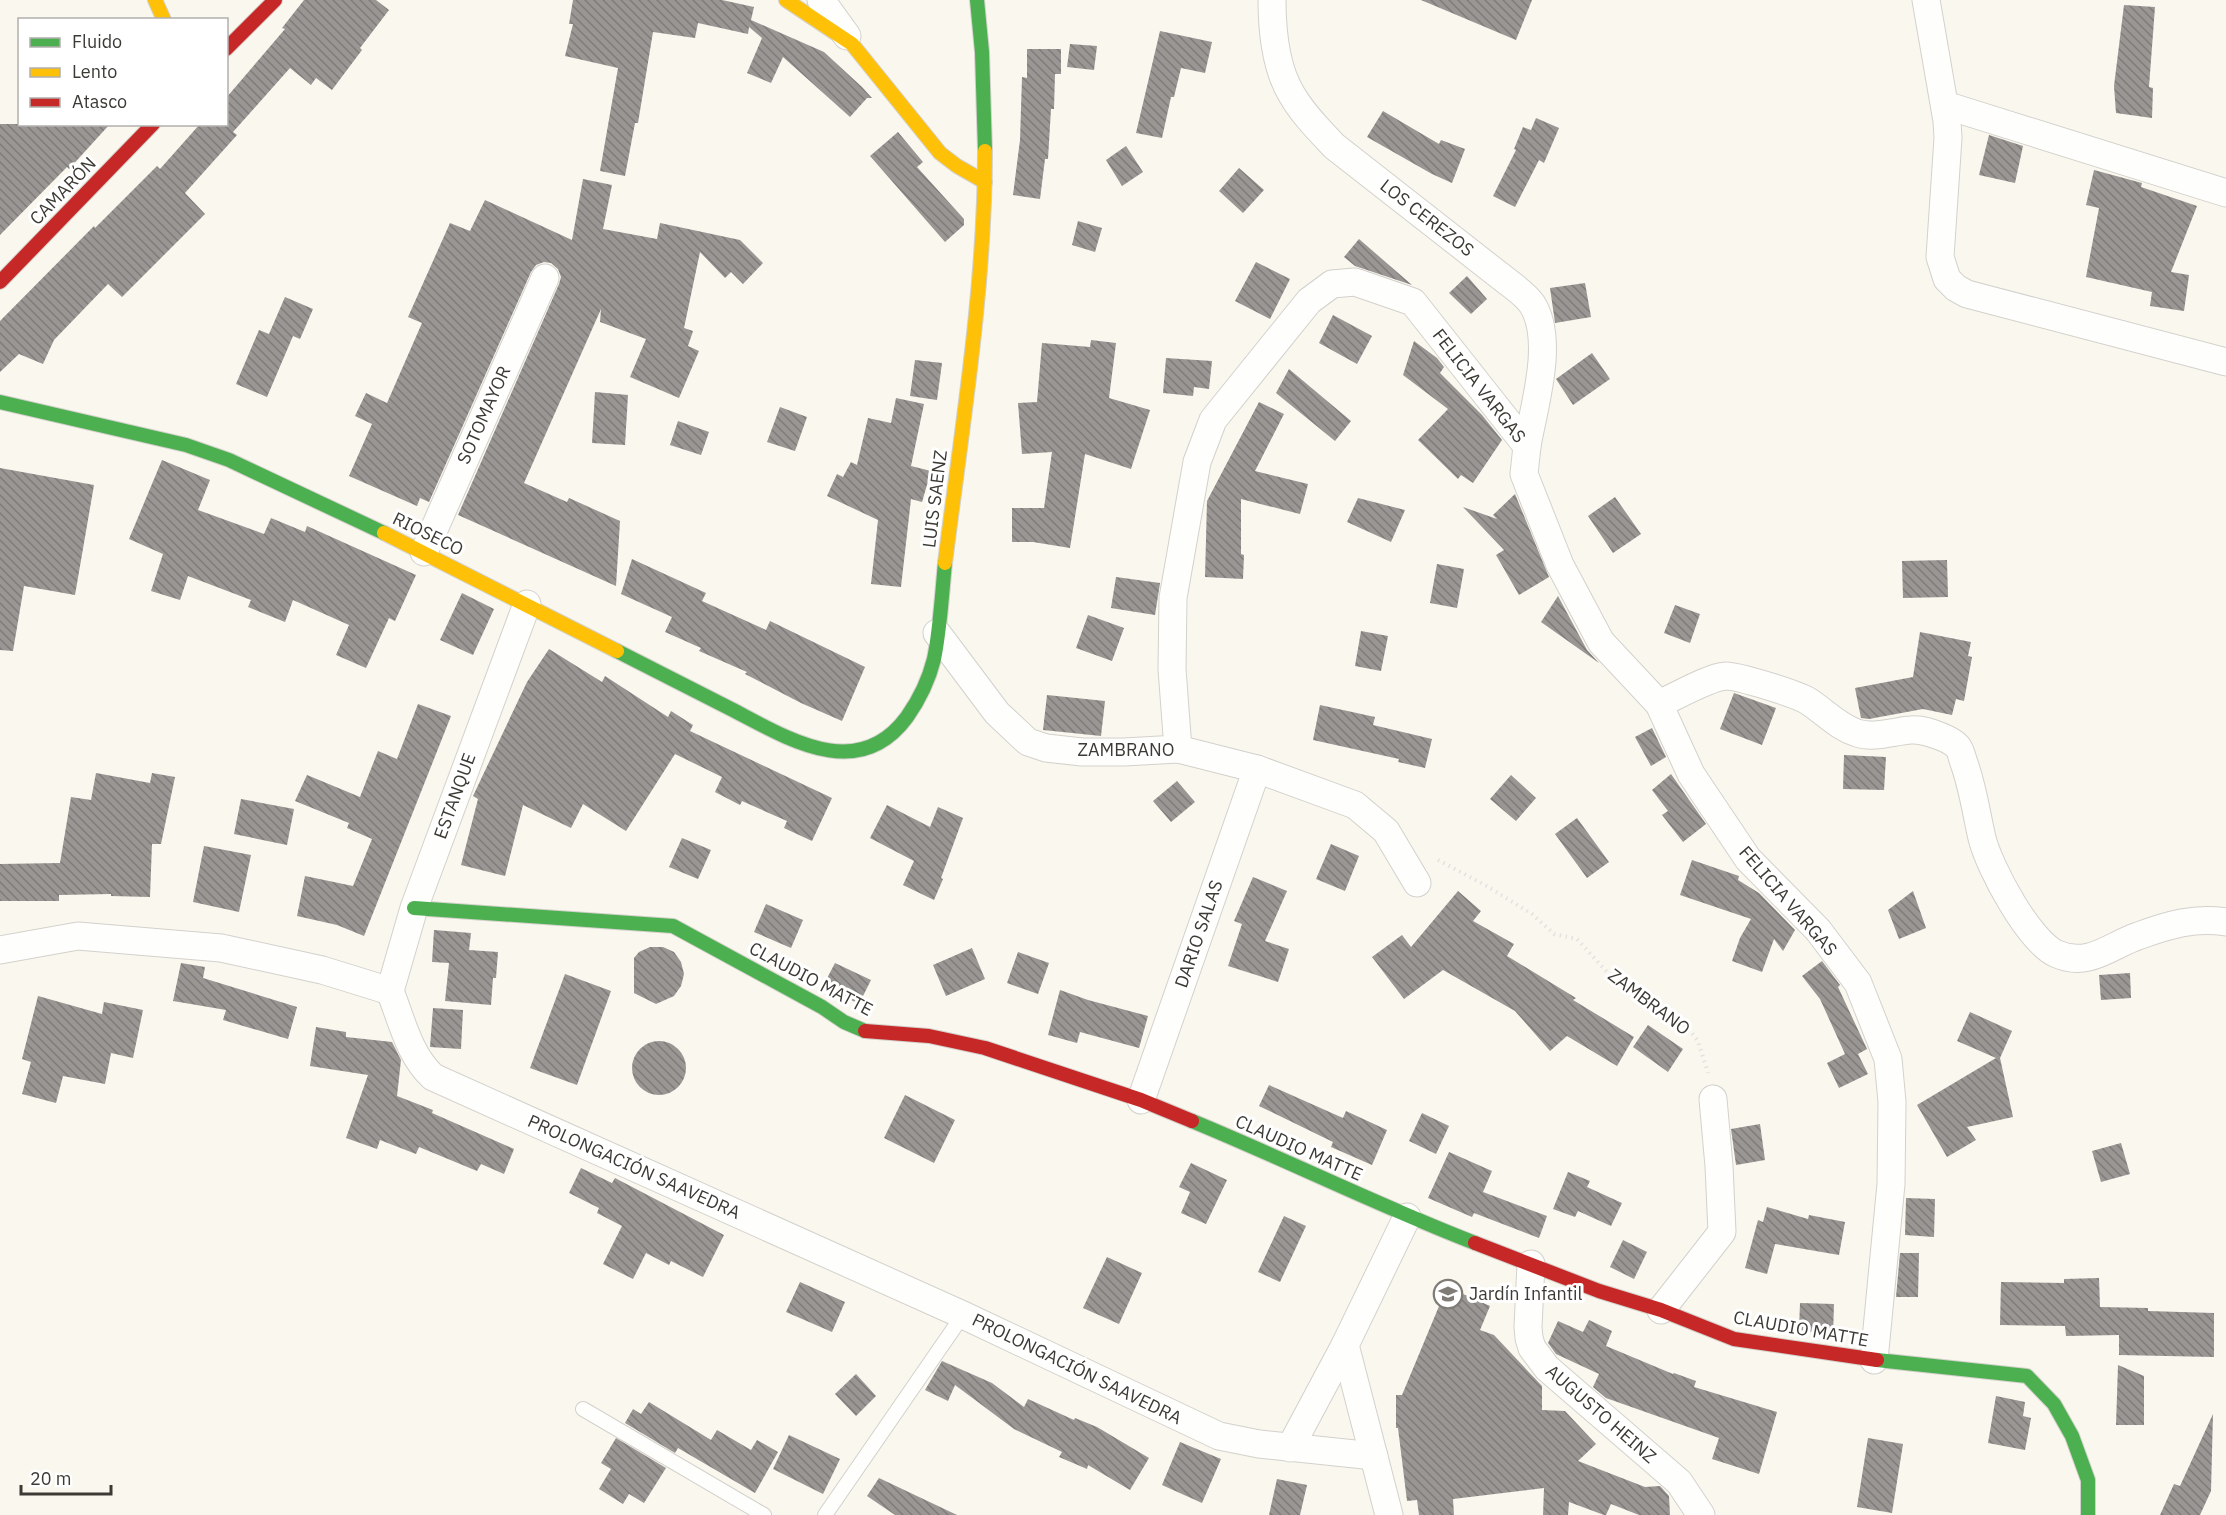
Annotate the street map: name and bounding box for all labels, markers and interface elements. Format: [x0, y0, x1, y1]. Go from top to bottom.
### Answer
legend [18, 18, 228, 126]
text: Fluido [72, 30, 122, 53]
text: Lento [72, 60, 117, 83]
text: Atasco [72, 90, 127, 113]
street label: CAMARÓN [25, 152, 101, 229]
street label: LOS CEREZOS [1376, 174, 1479, 261]
street label: FELICIA VARGAS [1428, 324, 1531, 447]
street label: SOTOMAYOR [452, 362, 515, 467]
street label: LUIS SAENZ [917, 449, 952, 549]
street label: RIOSECO [389, 507, 467, 561]
street label: ZAMBRANO [1078, 738, 1174, 761]
street label: ESTANQUE [428, 750, 481, 842]
street label: FELICIA VARGAS [1734, 841, 1843, 960]
street label: DARIO SALAS [1169, 877, 1228, 991]
street label: CLAUDIO MATTE [745, 936, 877, 1021]
street label: ZAMBRANO [1604, 963, 1695, 1040]
street label: PROLONGACIÓN SAAVEDRA [524, 1109, 745, 1224]
street label: CLAUDIO MATTE [1232, 1109, 1366, 1186]
school or university icon: Jardín Infantil [1432, 1278, 1464, 1310]
place label: Jardín Infantil [1469, 1282, 1583, 1305]
street label: CLAUDIO MATTE [1732, 1305, 1870, 1352]
street label: PROLONGACIÓN SAAVEDRA [969, 1308, 1186, 1430]
street label: AUGUSTO HEINZ [1541, 1359, 1661, 1468]
scale bar [21, 1458, 111, 1496]
text: 20 m [30, 1467, 72, 1490]

